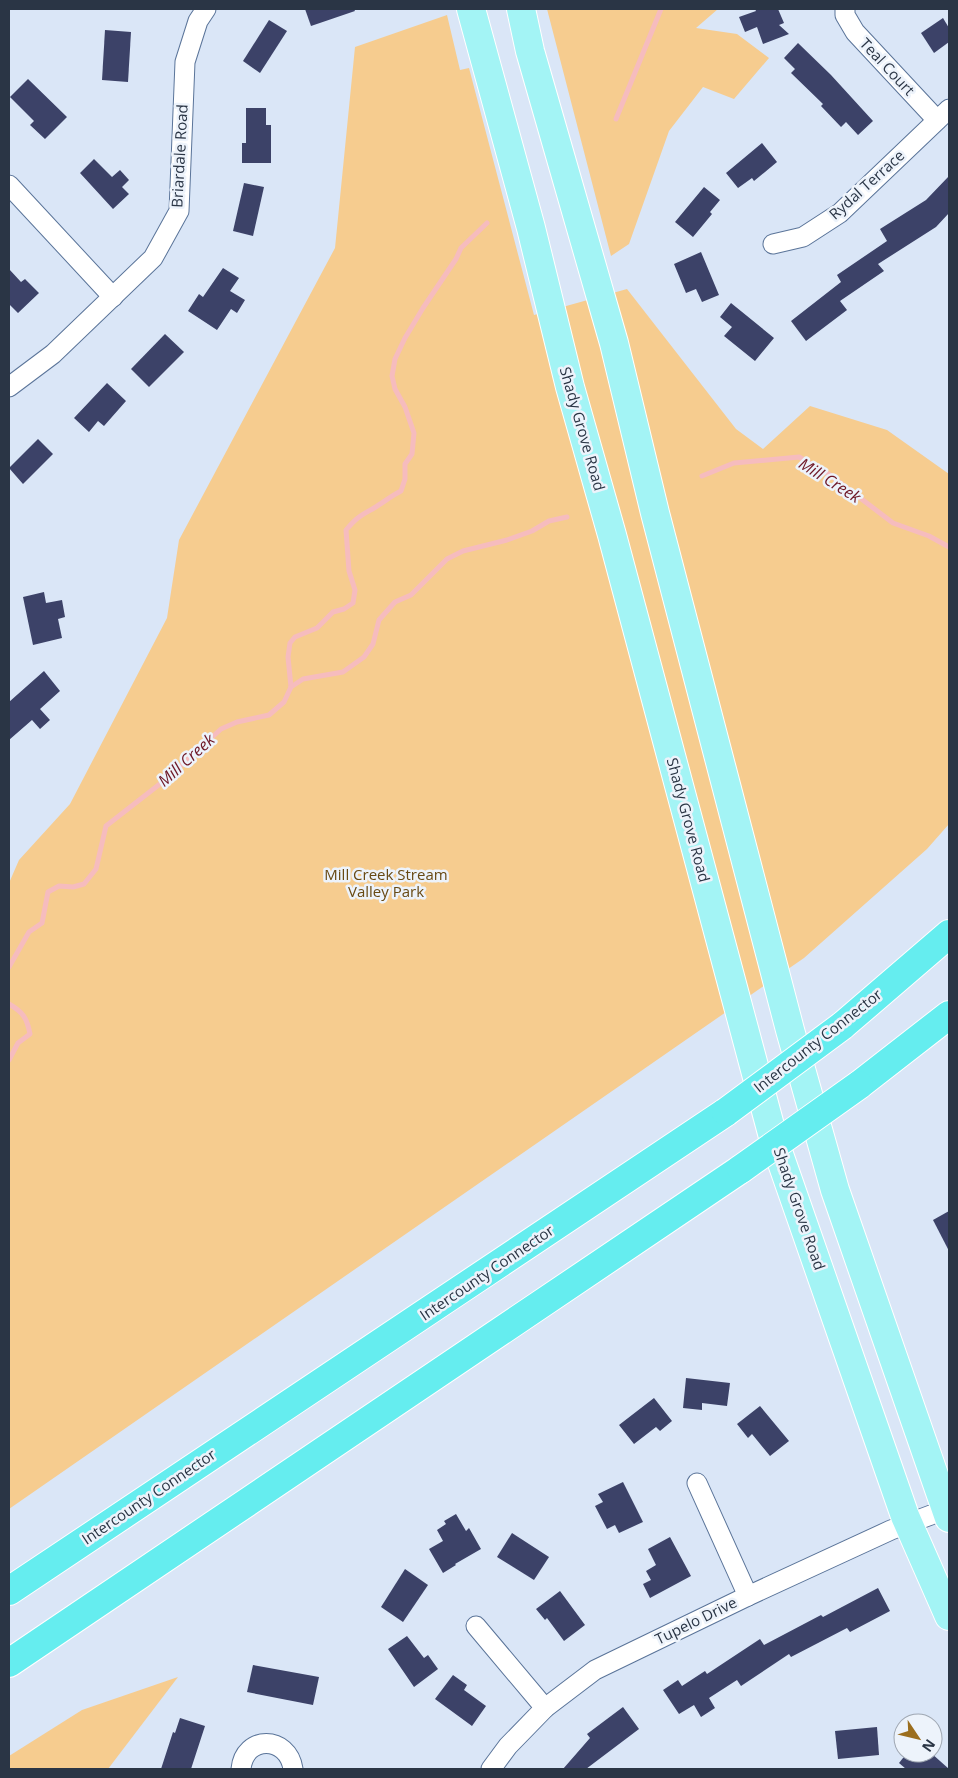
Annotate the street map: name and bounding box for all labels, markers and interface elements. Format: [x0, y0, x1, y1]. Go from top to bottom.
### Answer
street label: Teal Court [856, 33, 920, 99]
street label: Briardale Road [166, 104, 192, 208]
street label: Rydal Terrace [824, 145, 908, 223]
street label: Shady Grove Road [556, 364, 610, 493]
water label: Mill Creek [795, 452, 866, 508]
water label: Mill Creek [153, 728, 220, 791]
street label: Shady Grove Road [663, 755, 715, 884]
park label: Mill Creek Stream Valley Park [324, 864, 448, 901]
street label: Intercounty Connector [749, 984, 886, 1097]
street label: Shady Grove Road [770, 1145, 830, 1272]
street label: Intercounty Connector [416, 1220, 557, 1325]
street label: Intercounty Connector [78, 1444, 219, 1549]
street label: Tupelo Drive [651, 1592, 740, 1648]
north arrow [893, 1713, 943, 1763]
text: N [918, 1736, 940, 1756]

